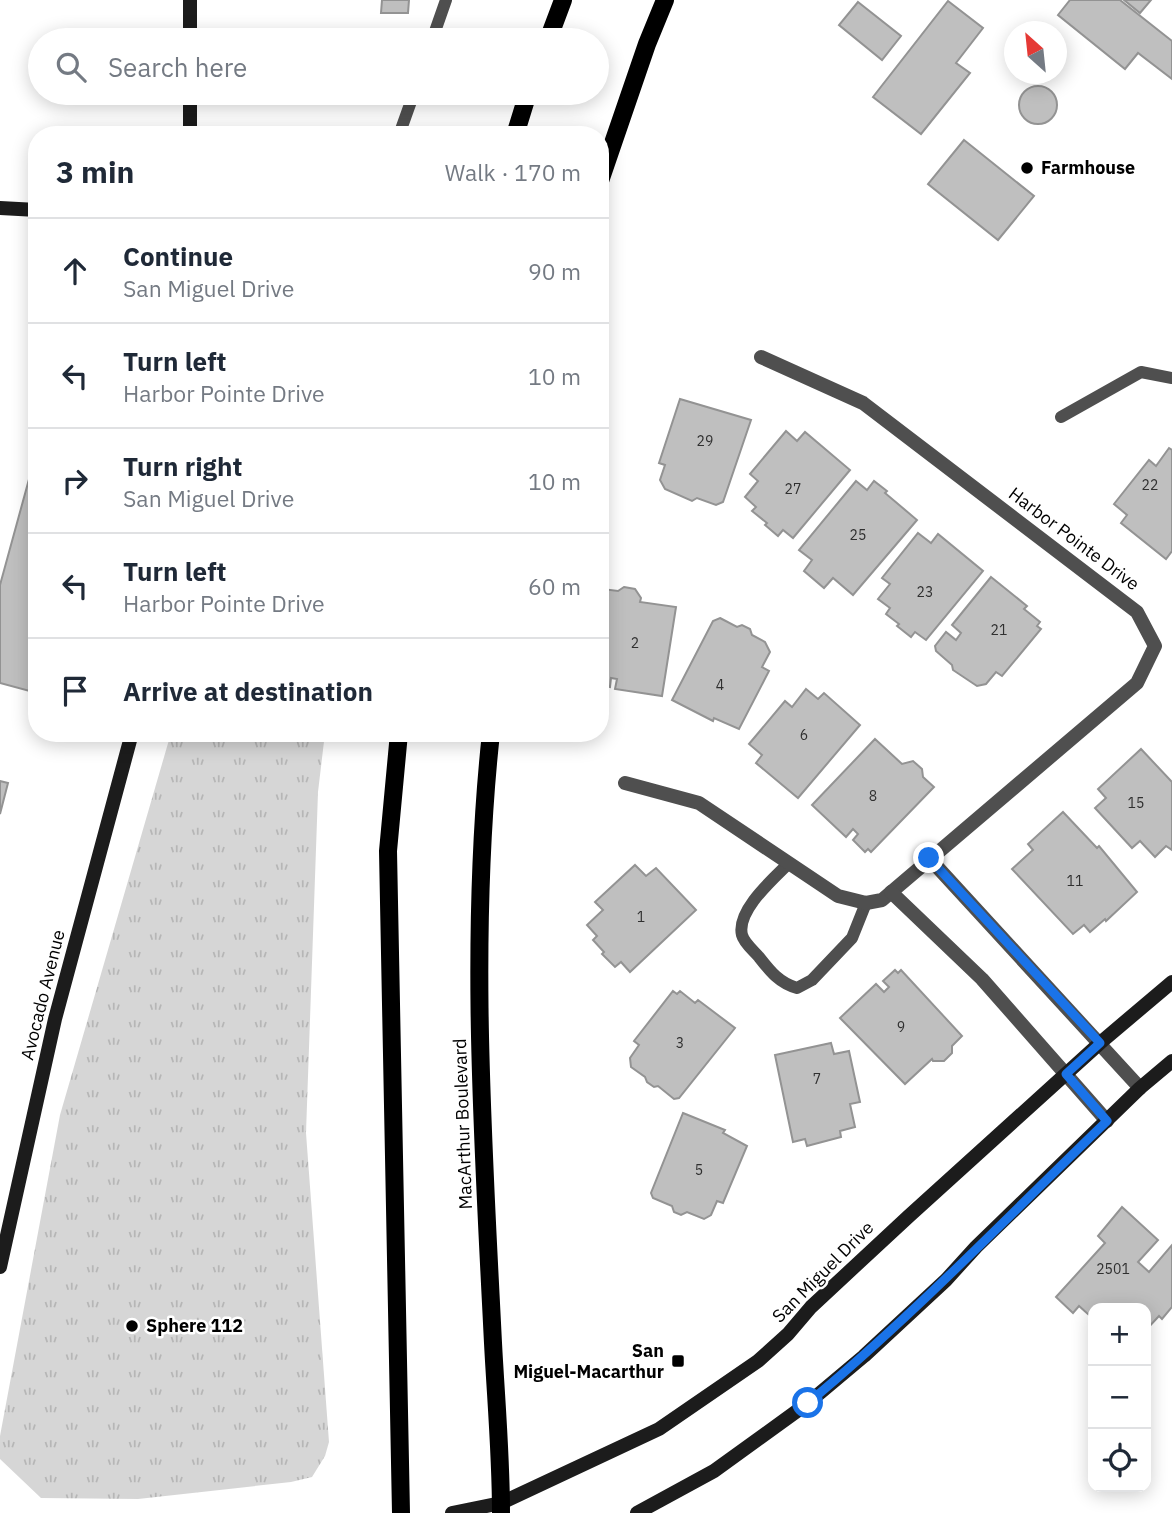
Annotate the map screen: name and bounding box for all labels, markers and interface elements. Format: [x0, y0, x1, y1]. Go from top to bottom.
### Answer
north arrow [1004, 21, 1067, 84]
search box [28, 28, 609, 105]
icon: search [52, 48, 90, 86]
text: Search here [108, 50, 247, 84]
text: 3 min [56, 152, 134, 191]
place label: Farmhouse [1041, 156, 1135, 179]
text: Walk · 170 m [445, 157, 581, 187]
marker: Farmhouse [1019, 160, 1035, 176]
text: Continue [123, 239, 233, 273]
icon: ahead [56, 252, 94, 290]
text: 90 m [528, 256, 581, 286]
text: San Miguel Drive [123, 273, 294, 303]
text: Turn left [123, 344, 226, 378]
icon: left [56, 357, 94, 395]
text: 10 m [528, 361, 581, 391]
text: Harbor Pointe Drive [123, 378, 325, 408]
house number: 29 [697, 432, 713, 450]
text: Turn right [123, 449, 242, 483]
icon: right [56, 462, 94, 500]
text: 10 m [528, 466, 581, 496]
house number: 22 [1142, 476, 1158, 494]
house number: 27 [785, 480, 801, 498]
street label: Harbor Pointe Drive [1004, 482, 1144, 595]
text: San Miguel Drive [123, 483, 294, 513]
house number: 25 [850, 526, 866, 544]
text: Turn left [123, 554, 226, 588]
icon: left [56, 567, 94, 605]
text: 60 m [528, 571, 581, 601]
house number: 23 [917, 583, 933, 601]
text: Harbor Pointe Drive [123, 588, 325, 618]
house number: 21 [991, 621, 1007, 639]
house number: 2 [631, 634, 639, 652]
icon: arrive [56, 672, 94, 710]
text: Arrive at destination [123, 674, 373, 708]
house number: 4 [716, 676, 724, 694]
house number: 6 [800, 726, 808, 744]
house number: 8 [869, 787, 877, 805]
house number: 15 [1128, 794, 1144, 812]
route end [913, 842, 944, 873]
house number: 11 [1067, 872, 1083, 890]
house number: 1 [637, 908, 645, 926]
street label: Avocado Avenue [15, 927, 70, 1062]
house number: 9 [897, 1018, 905, 1036]
house number: 3 [676, 1034, 684, 1052]
street label: MacArthur Boulevard [448, 1038, 477, 1210]
house number: 7 [813, 1070, 821, 1088]
house number: 5 [695, 1161, 703, 1179]
street label: San Miguel Drive [767, 1216, 878, 1327]
house number: 2501 [1096, 1260, 1130, 1278]
map controls [1088, 1303, 1151, 1492]
button: + [1088, 1303, 1151, 1366]
place label: Sphere 112 [146, 1314, 243, 1337]
marker: Sphere 112 [124, 1318, 140, 1334]
place label: San Miguel-Macarthur [513, 1339, 664, 1383]
marker: San Miguel-Macarthur [670, 1353, 686, 1369]
button: − [1088, 1366, 1151, 1429]
route start [792, 1387, 823, 1418]
button: locate [1088, 1429, 1151, 1492]

